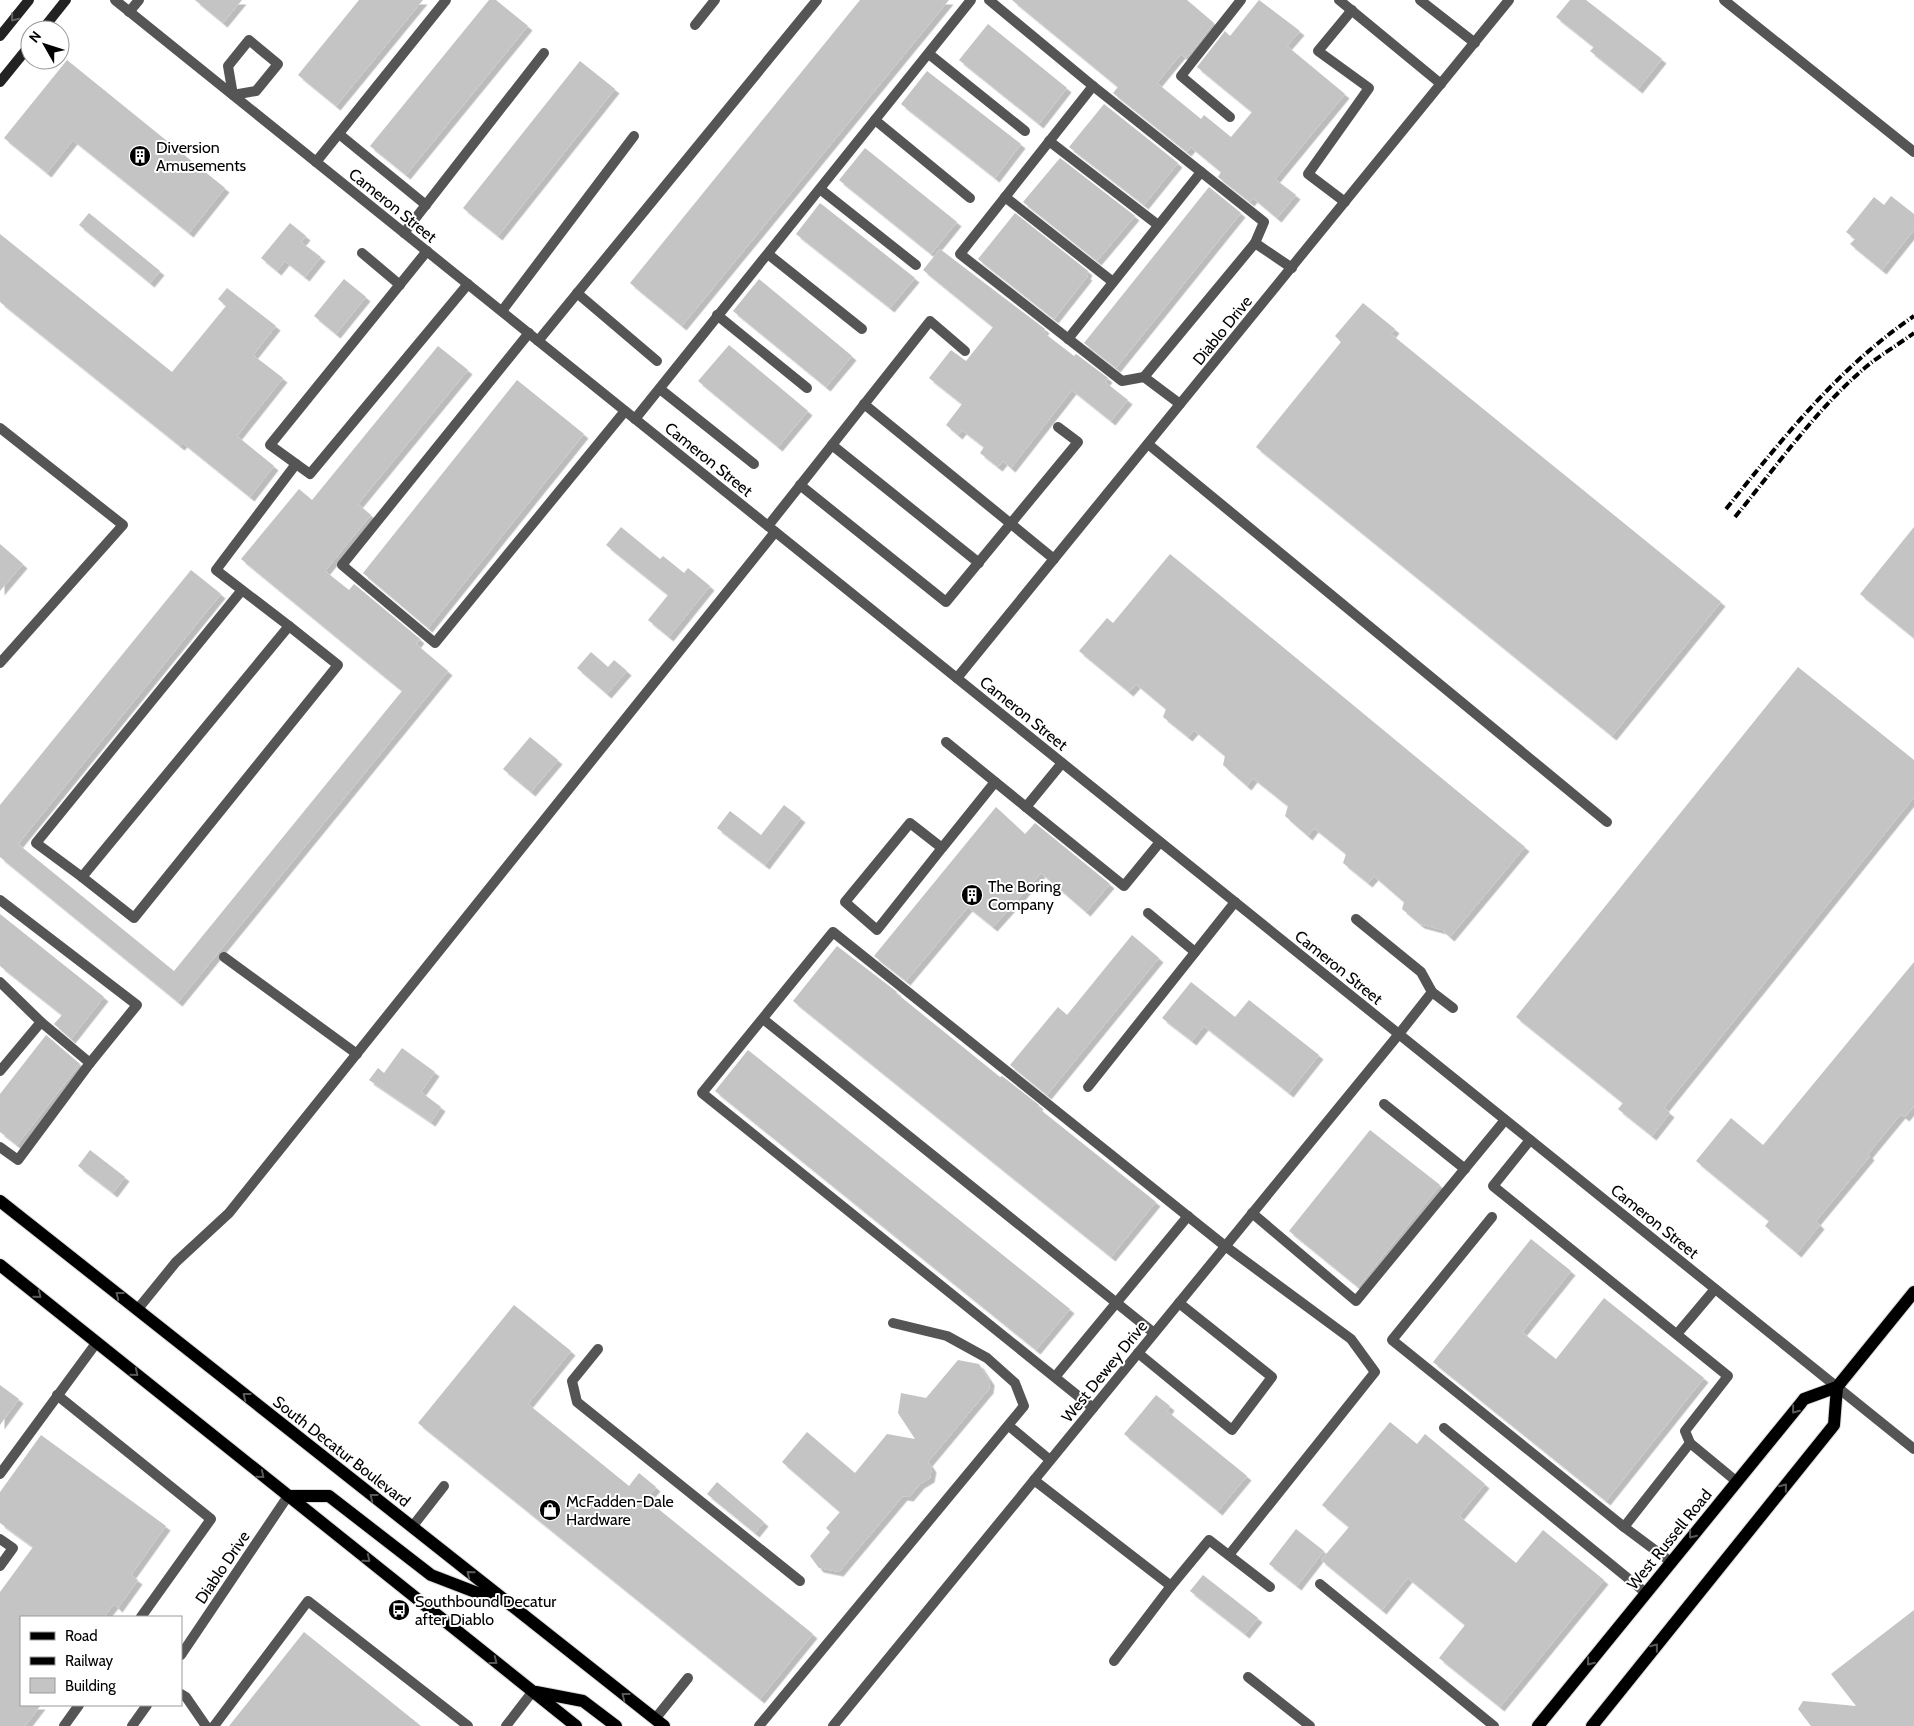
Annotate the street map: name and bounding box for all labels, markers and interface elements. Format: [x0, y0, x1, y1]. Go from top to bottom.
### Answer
one-way arrow [12, 12, 20, 21]
north arrow [20, 20, 70, 70]
text: N [25, 27, 45, 46]
place label: Diversion Amusements [156, 138, 247, 175]
building icon: Diversion Amusements [128, 144, 152, 168]
street label: Cameron Street [345, 164, 441, 247]
street label: Diablo Drive [1189, 292, 1256, 369]
street label: Cameron Street [661, 418, 757, 501]
street label: Cameron Street [976, 672, 1072, 755]
place label: The Boring Company [988, 877, 1062, 914]
building icon: The Boring Company [960, 883, 984, 907]
street label: Cameron Street [1291, 926, 1387, 1009]
street label: Cameron Street [1607, 1180, 1703, 1263]
one-way arrow [32, 1290, 41, 1298]
one-way arrow [115, 1292, 124, 1301]
street label: West Dewey Drive [1058, 1317, 1151, 1426]
one-way arrow [129, 1367, 138, 1376]
street label: South Decatur Boulevard [269, 1392, 414, 1511]
one-way arrow [243, 1393, 252, 1401]
one-way arrow [1792, 1404, 1801, 1413]
one-way arrow [256, 1469, 265, 1478]
one-way arrow [1779, 1483, 1788, 1492]
street label: West Russell Road [1623, 1485, 1716, 1593]
place label: McFadden-Dale Hardware [566, 1492, 674, 1529]
one-way arrow [370, 1493, 379, 1502]
shop icon: McFadden-Dale Hardware [538, 1498, 562, 1522]
street label: Diablo Drive [191, 1527, 254, 1607]
one-way arrow [1689, 1530, 1698, 1539]
one-way arrow [362, 1554, 371, 1563]
one-way arrow [467, 1571, 476, 1579]
place label: Southbound Decatur after Diablo [415, 1592, 557, 1629]
bus stop icon: Southbound Decatur after Diablo [387, 1598, 411, 1622]
legend [20, 1616, 182, 1706]
text: Road [65, 1627, 98, 1645]
one-way arrow [1650, 1644, 1658, 1653]
text: Railway [65, 1652, 114, 1670]
one-way arrow [489, 1655, 498, 1664]
one-way arrow [1588, 1656, 1596, 1665]
text: Building [65, 1677, 116, 1695]
one-way arrow [622, 1692, 631, 1701]

